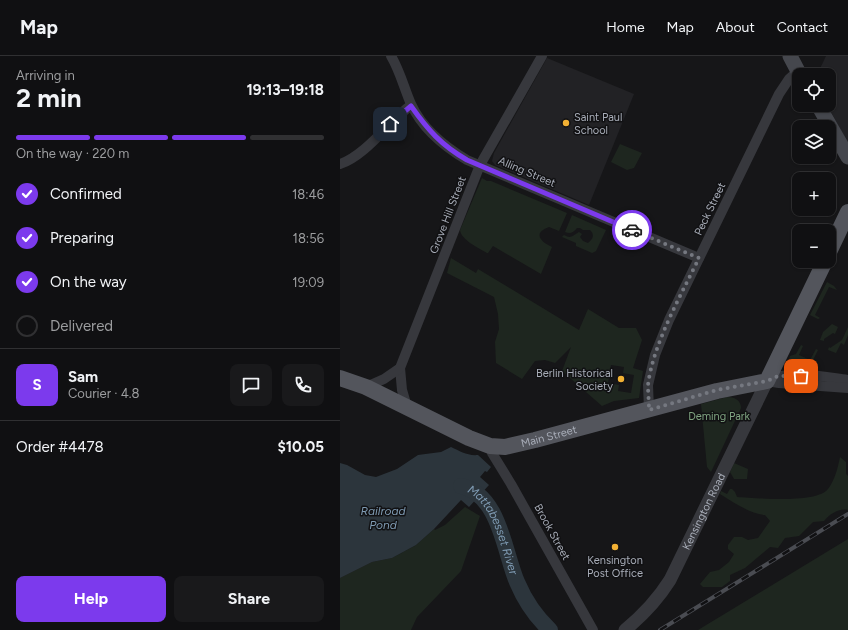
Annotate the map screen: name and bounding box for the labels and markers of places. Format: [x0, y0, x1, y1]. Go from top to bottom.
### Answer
pin [373, 107, 407, 141]
place label: Saint Paul School [574, 111, 622, 137]
marker: Saint Paul School [561, 118, 571, 128]
pin [784, 359, 818, 393]
place label: Berlin Historical Society [536, 367, 613, 393]
marker: Berlin Historical Society [616, 374, 626, 384]
marker: Kensington Post Office [610, 542, 620, 552]
place label: Kensington Post Office [587, 554, 643, 580]

